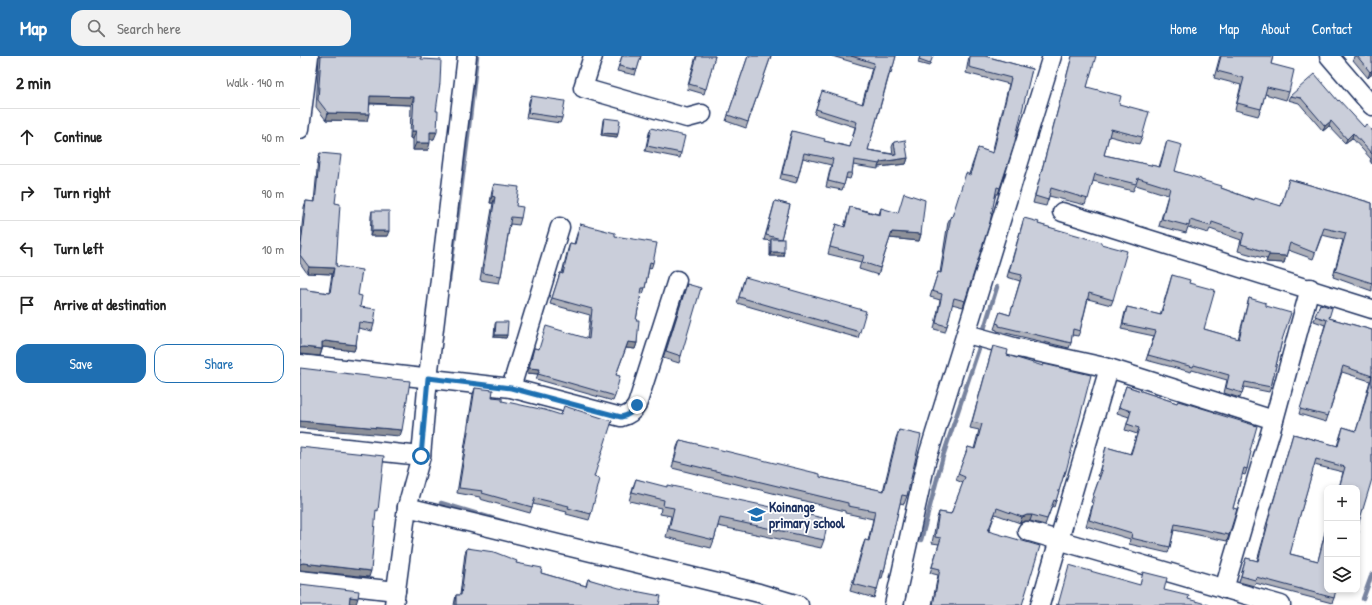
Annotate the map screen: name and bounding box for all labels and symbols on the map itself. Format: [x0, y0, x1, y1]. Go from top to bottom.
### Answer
route end [628, 396, 646, 414]
route start [412, 447, 430, 465]
place label: Koinange primary school [769, 497, 845, 534]
school or university icon: Koinange primary school [746, 505, 766, 525]

